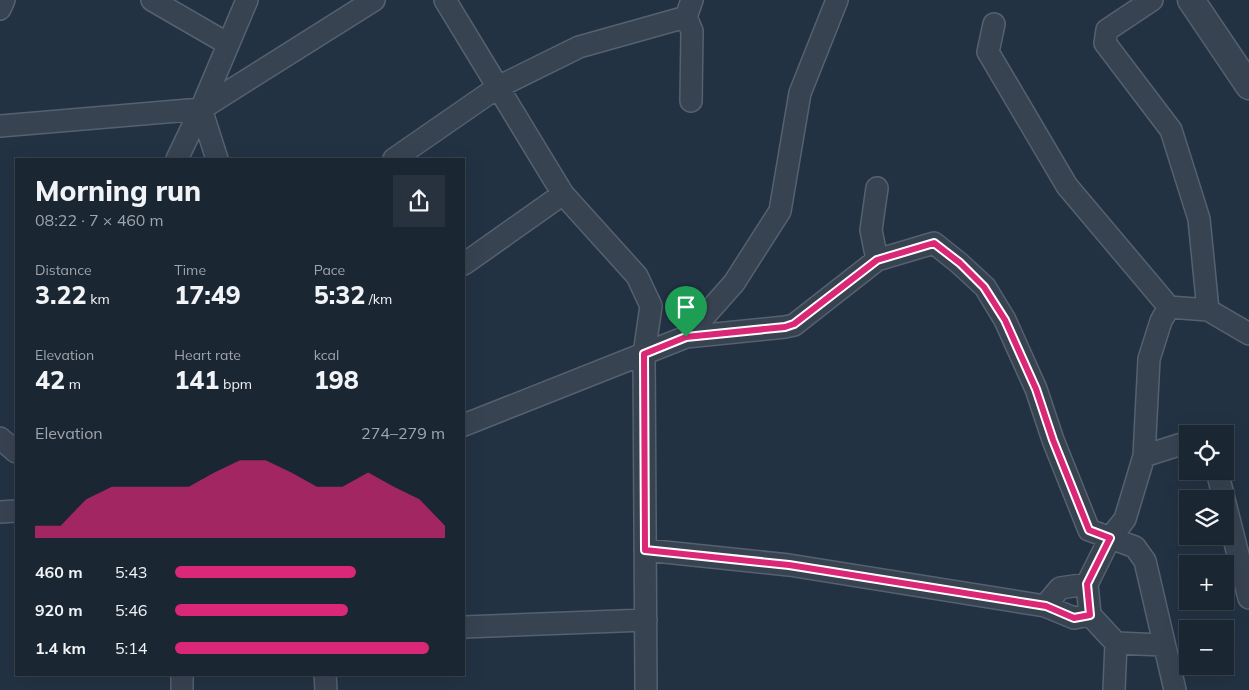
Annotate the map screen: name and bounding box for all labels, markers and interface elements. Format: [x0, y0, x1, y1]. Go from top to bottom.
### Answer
text: Morning run [35, 173, 201, 208]
button: share [393, 175, 445, 227]
text: 08:22 · 7 × 460 m [35, 210, 164, 230]
text: Distance [35, 261, 92, 279]
text: Time [174, 261, 206, 279]
text: Pace [314, 261, 345, 279]
text: 3.22 [35, 279, 87, 310]
text: 17:49 [174, 279, 241, 310]
text: 5:32 [314, 279, 365, 310]
pin [665, 286, 707, 337]
text: km [87, 290, 110, 308]
text: /km [365, 290, 392, 308]
icon: arrive [672, 293, 700, 321]
text: Elevation [35, 346, 94, 364]
text: Heart rate [174, 346, 241, 364]
text: kcal [314, 346, 339, 364]
text: 42 [35, 364, 65, 395]
text: 141 [174, 364, 219, 395]
text: 198 [314, 364, 359, 395]
text: m [65, 375, 81, 393]
text: bpm [219, 375, 252, 393]
text: Elevation [35, 423, 103, 443]
text: 274–279 m [361, 423, 445, 443]
map controls [1179, 425, 1234, 675]
button: locate [1179, 425, 1234, 480]
button: layers [1179, 490, 1234, 545]
button: + [1179, 555, 1234, 610]
text: 460 m [35, 562, 83, 582]
text: 5:43 [115, 562, 147, 582]
text: 920 m [35, 600, 83, 620]
text: 5:46 [115, 600, 147, 620]
button: − [1179, 620, 1234, 675]
text: 1.4 km [35, 638, 86, 658]
text: 5:14 [115, 638, 147, 658]

